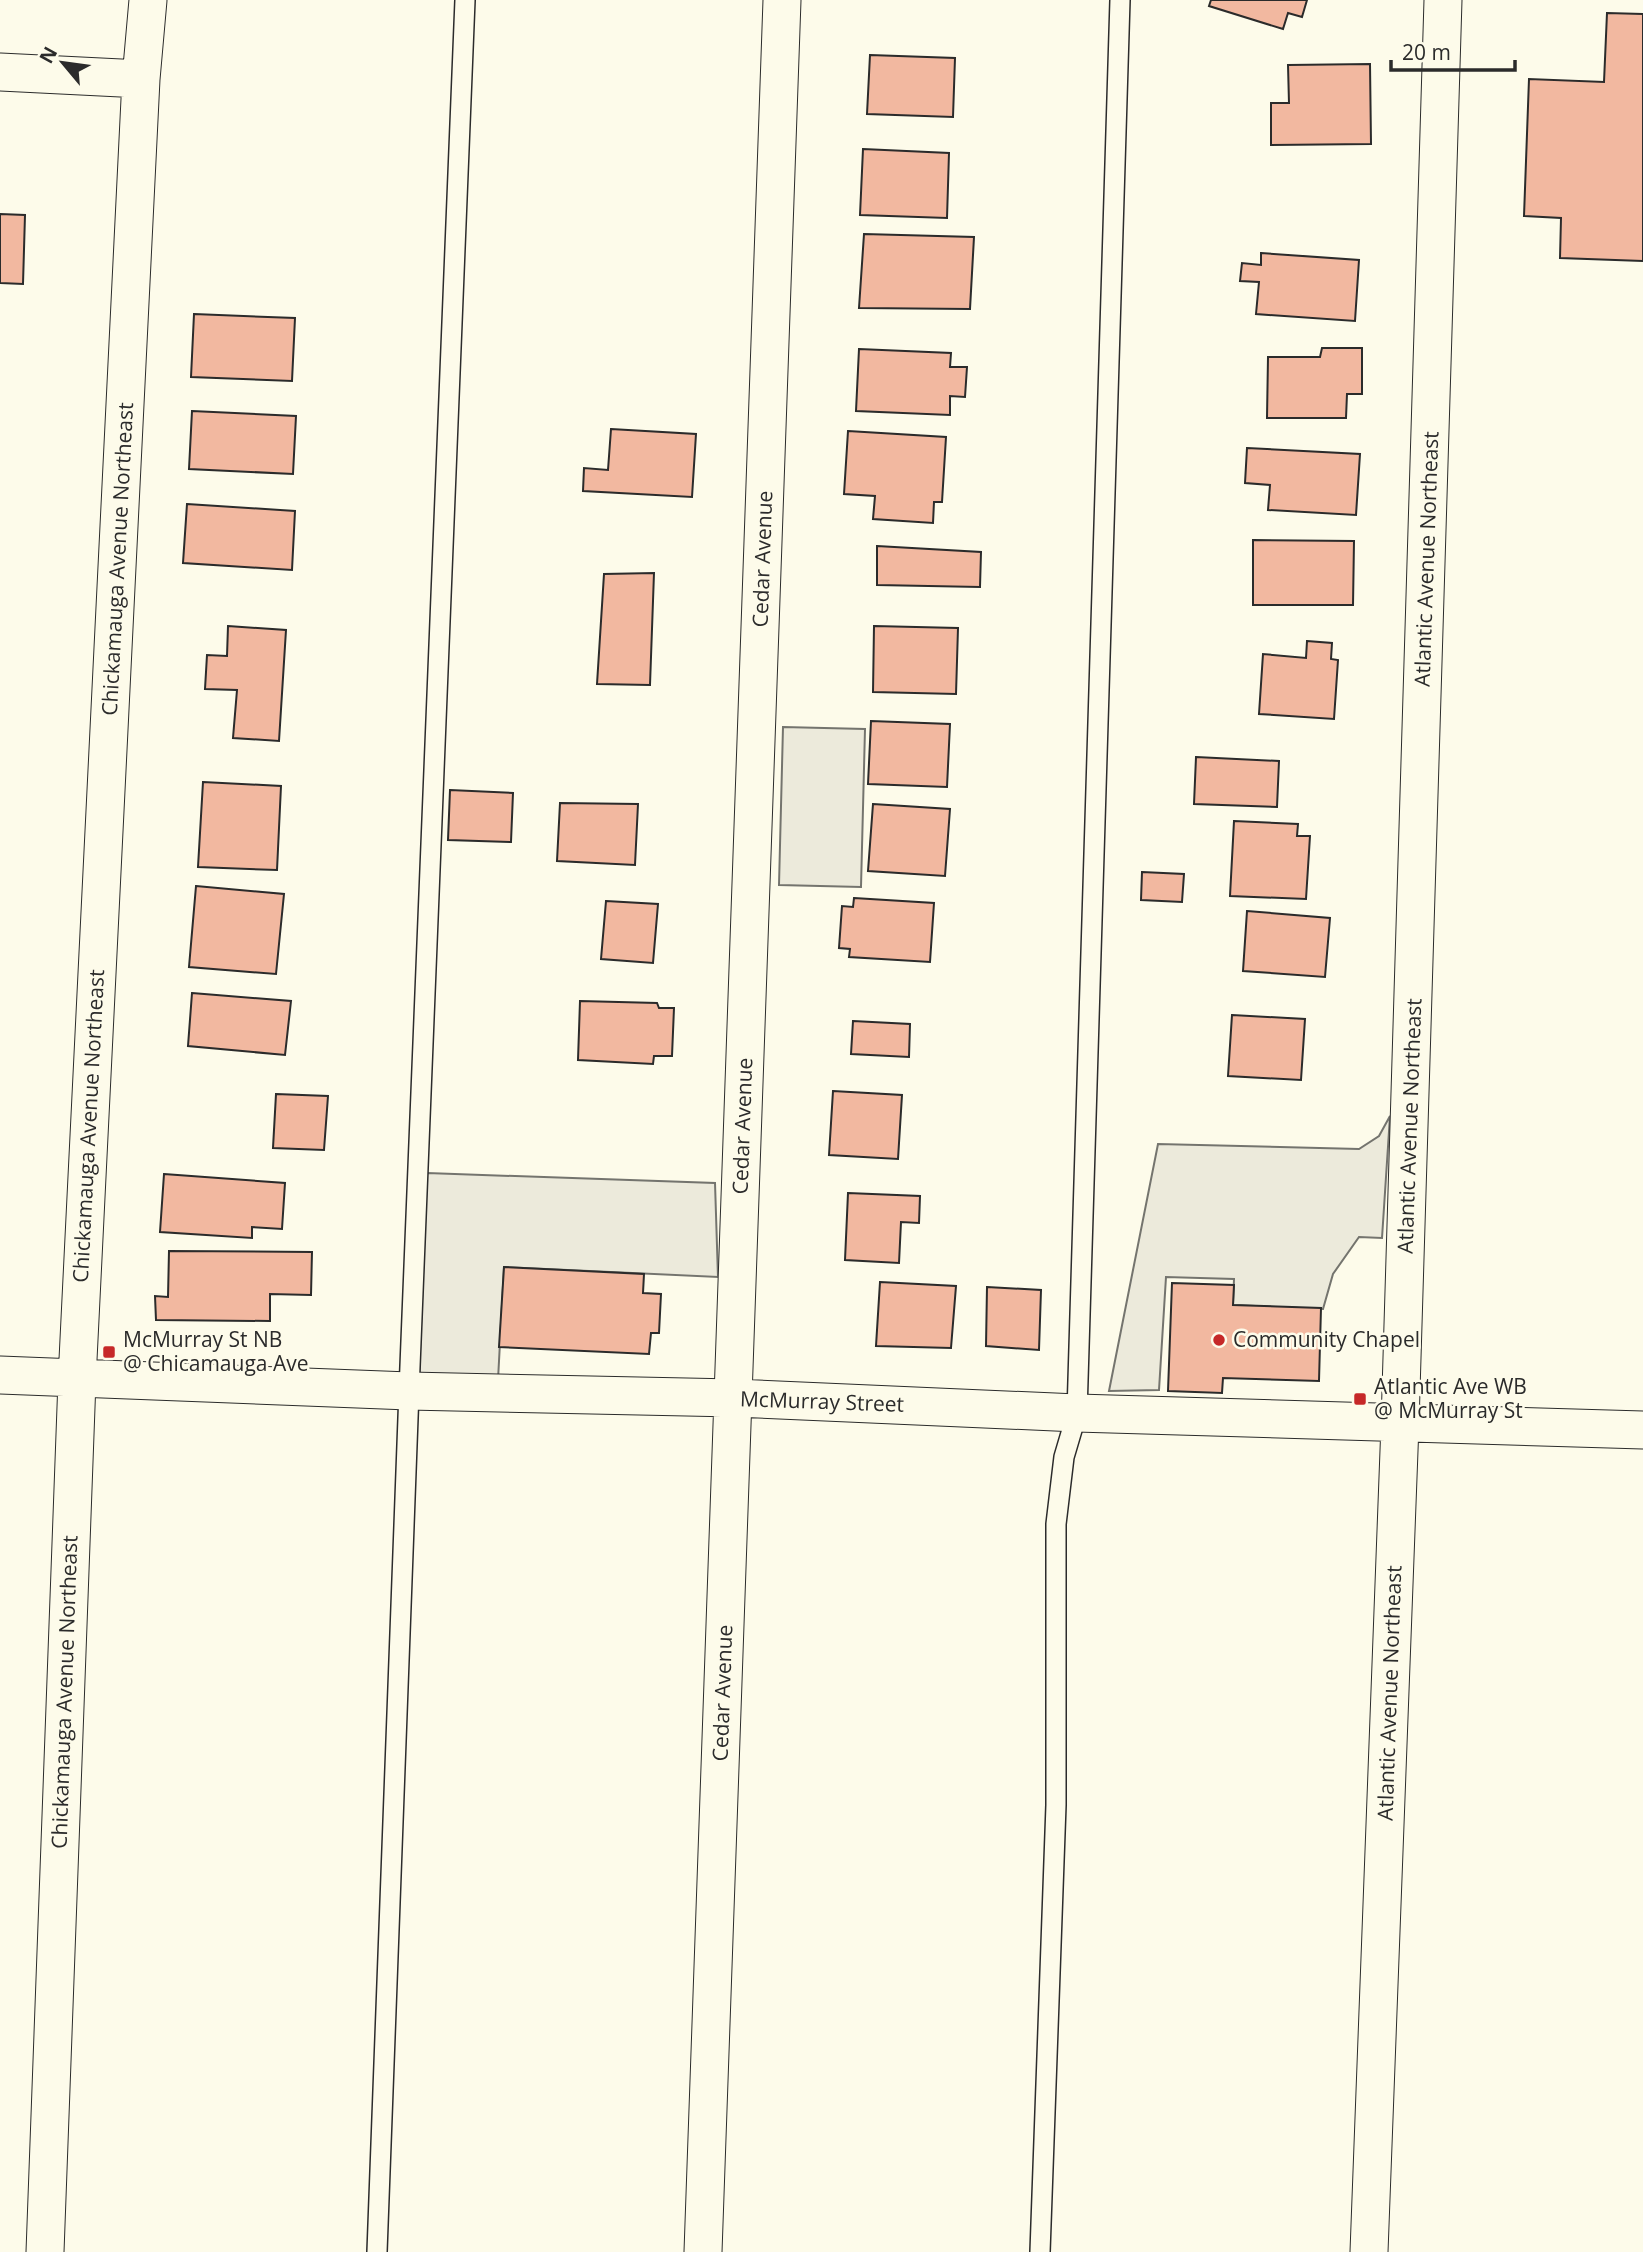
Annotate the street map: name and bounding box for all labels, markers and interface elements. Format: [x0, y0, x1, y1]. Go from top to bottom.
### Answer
north arrow [28, 28, 98, 98]
scale bar [1391, 28, 1515, 72]
text: 20 m [1402, 38, 1451, 66]
text: N [33, 42, 63, 68]
street label: Chickamauga Avenue Northeast [95, 402, 139, 716]
street label: Atlantic Avenue Northeast [1408, 431, 1444, 687]
street label: Cedar Avenue [746, 490, 778, 628]
street label: Chickamauga Avenue Northeast [66, 969, 110, 1283]
street label: Atlantic Avenue Northeast [1391, 998, 1427, 1254]
street label: Cedar Avenue [726, 1057, 758, 1195]
place label: McMurray St NB @ Chicamauga Ave [123, 1325, 309, 1377]
place label: Community Chapel [1233, 1325, 1420, 1353]
marker: Community Chapel [1211, 1332, 1227, 1348]
marker: McMurray St NB @ Chicamauga Ave [101, 1344, 117, 1360]
place label: Atlantic Ave WB @ McMurray St [1374, 1372, 1527, 1424]
street label: McMurray Street [740, 1384, 905, 1418]
marker: Atlantic Ave WB @ McMurray St [1352, 1391, 1368, 1407]
street label: Chickamauga Avenue Northeast [45, 1535, 83, 1849]
street label: Atlantic Avenue Northeast [1371, 1565, 1407, 1821]
street label: Cedar Avenue [706, 1624, 738, 1762]

